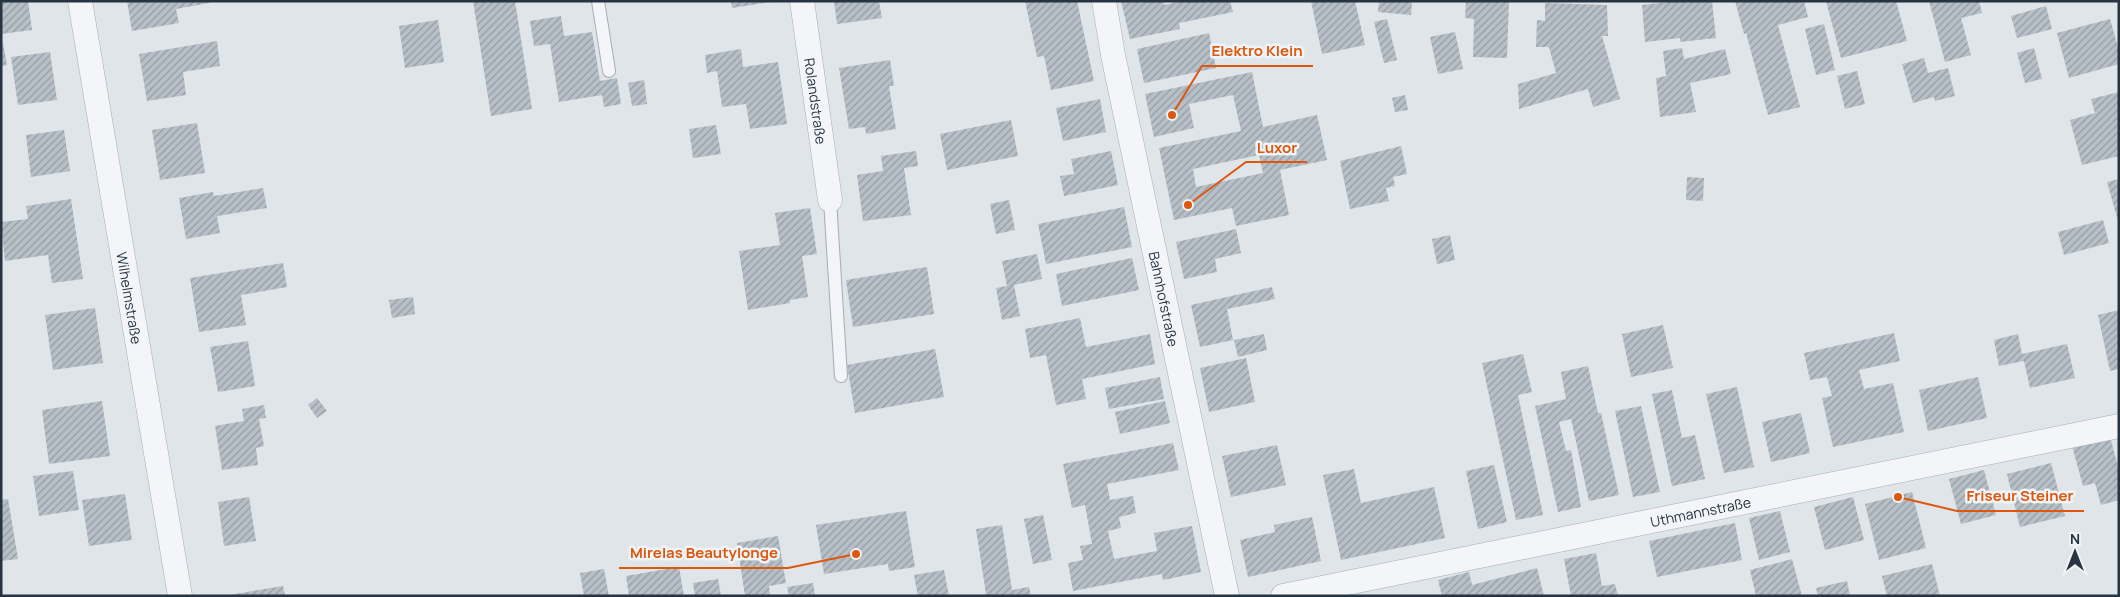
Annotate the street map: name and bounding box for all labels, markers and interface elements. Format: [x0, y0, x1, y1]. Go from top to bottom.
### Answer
callout: Elektro Klein [1202, 36, 1313, 66]
text: Elektro Klein [1211, 40, 1303, 61]
street label: Rolandstraße [801, 57, 832, 145]
callout: Luxor [1246, 132, 1307, 162]
text: Luxor [1257, 137, 1297, 158]
street label: Wilhelmstraße [113, 250, 147, 345]
street label: Bahnhofstraße [1145, 250, 1184, 348]
callout: Friseur Steiner [1957, 481, 2084, 511]
text: Friseur Steiner [1966, 485, 2074, 506]
street label: Uthmannstraße [1648, 492, 1752, 531]
north arrow [2050, 527, 2100, 577]
text: N [2070, 529, 2080, 548]
callout: Mirelas Beautylonge [619, 538, 788, 568]
text: Mirelas Beautylonge [630, 542, 778, 563]

